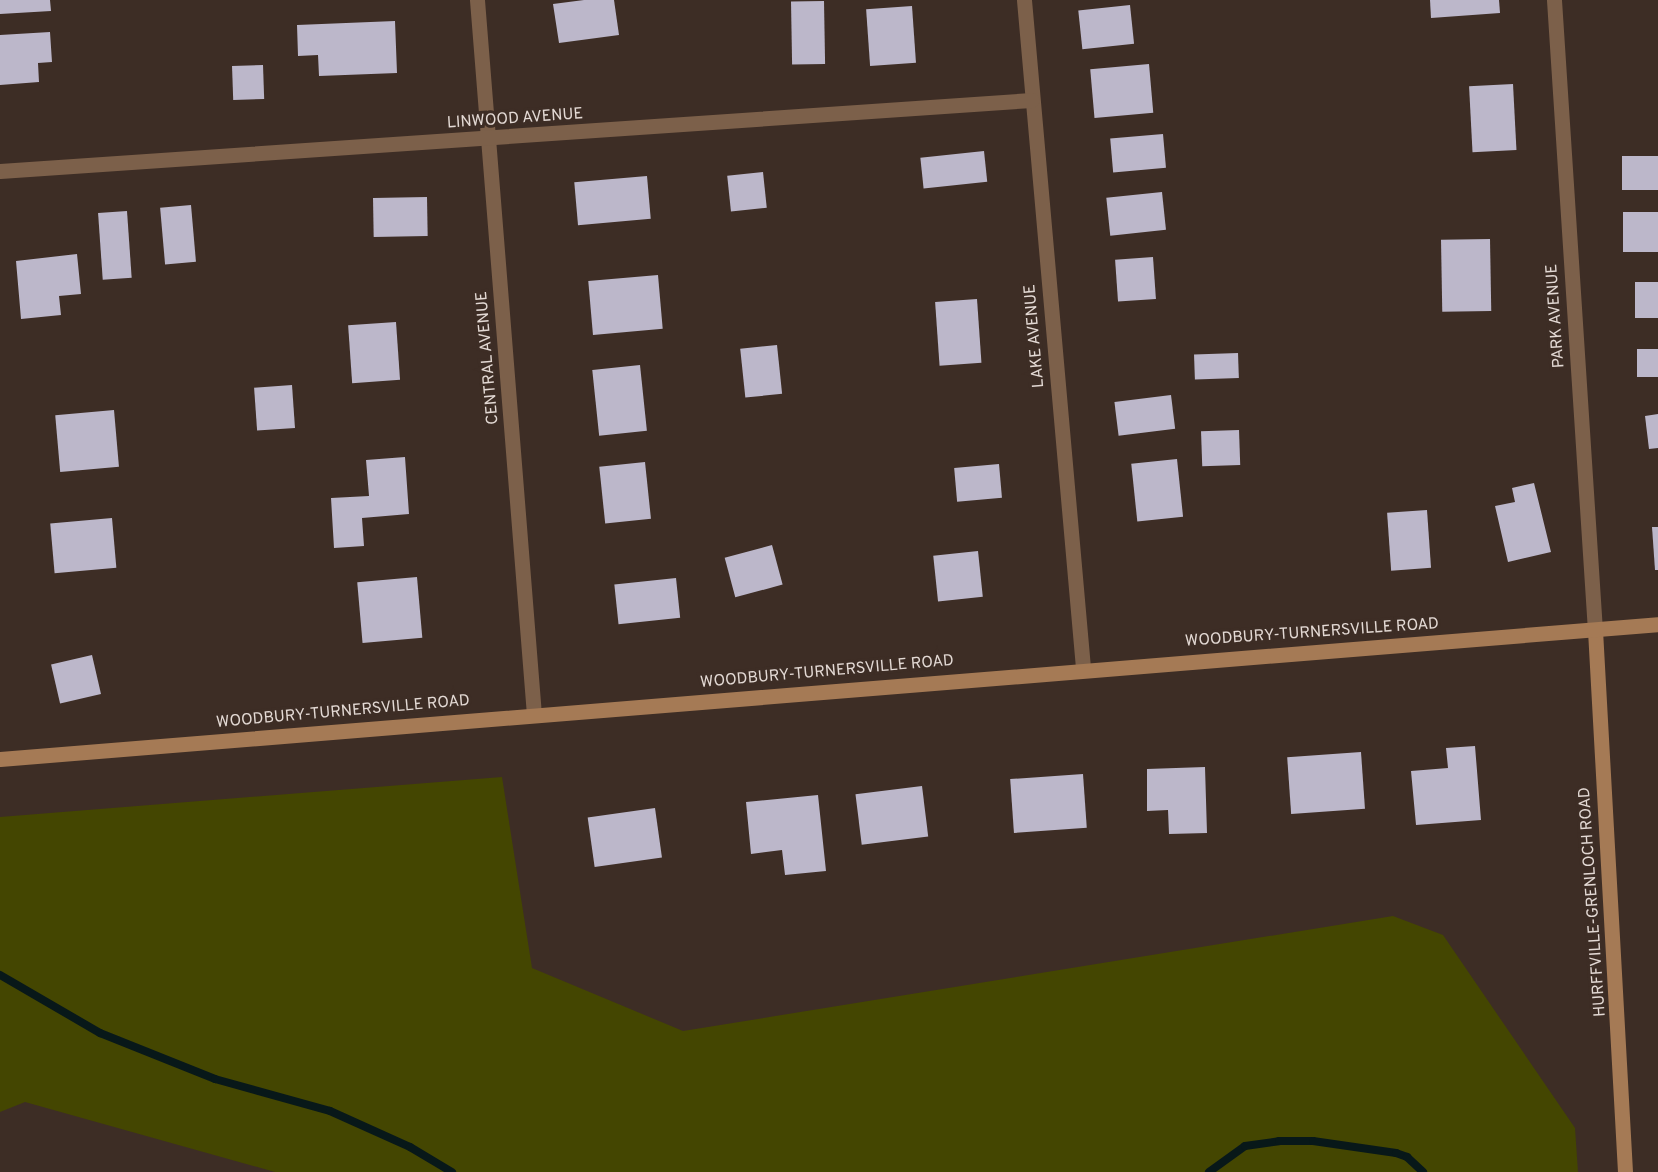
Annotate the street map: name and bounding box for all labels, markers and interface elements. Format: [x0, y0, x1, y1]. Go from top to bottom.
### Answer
street label: LINWOOD AVENUE [446, 105, 584, 133]
street label: PARK AVENUE [1543, 263, 1569, 369]
street label: LAKE AVENUE [1021, 283, 1049, 389]
street label: CENTRAL AVENUE [473, 290, 503, 426]
street label: WOODBURY-TURNERSVILLE ROAD [1184, 615, 1440, 651]
street label: WOODBURY-TURNERSVILLE ROAD [699, 651, 955, 693]
street label: WOODBURY-TURNERSVILLE ROAD [215, 691, 471, 733]
street label: HURFFVILLE-GRENLOCH ROAD [1575, 787, 1611, 1017]

